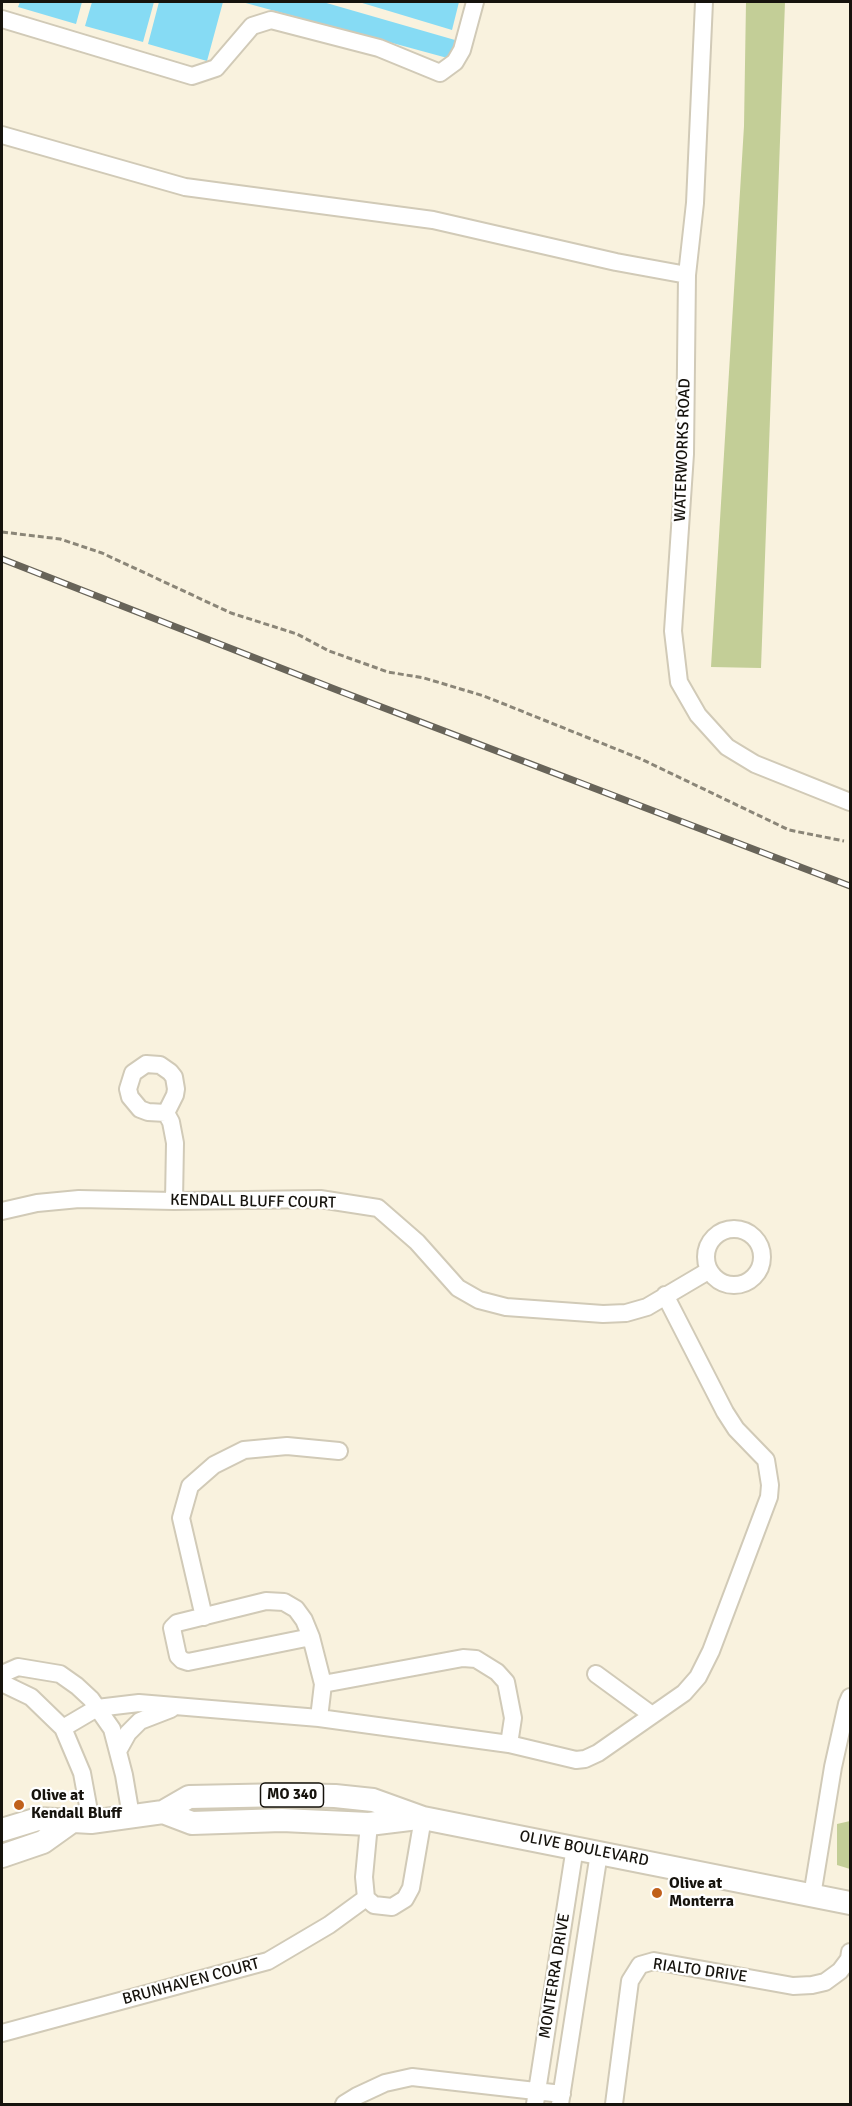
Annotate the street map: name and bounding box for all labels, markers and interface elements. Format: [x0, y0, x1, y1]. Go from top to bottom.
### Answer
street label: WATERWORKS ROAD [671, 378, 695, 522]
street label: KENDALL BLUFF COURT [170, 1191, 336, 1213]
road number: MO 340 [260, 1783, 324, 1807]
place label: Olive at Kendall Bluff [31, 1786, 122, 1824]
marker: Olive at Kendall Bluff [12, 1798, 26, 1812]
street label: OLIVE BOULEVARD [518, 1827, 650, 1871]
place label: Olive at Monterra [669, 1874, 734, 1912]
marker: Olive at Monterra [650, 1886, 664, 1900]
street label: MONTERRA DRIVE [536, 1912, 574, 2040]
street label: BRUNHAVEN COURT [120, 1954, 262, 2010]
street label: RIALTO DRIVE [652, 1955, 748, 1987]

